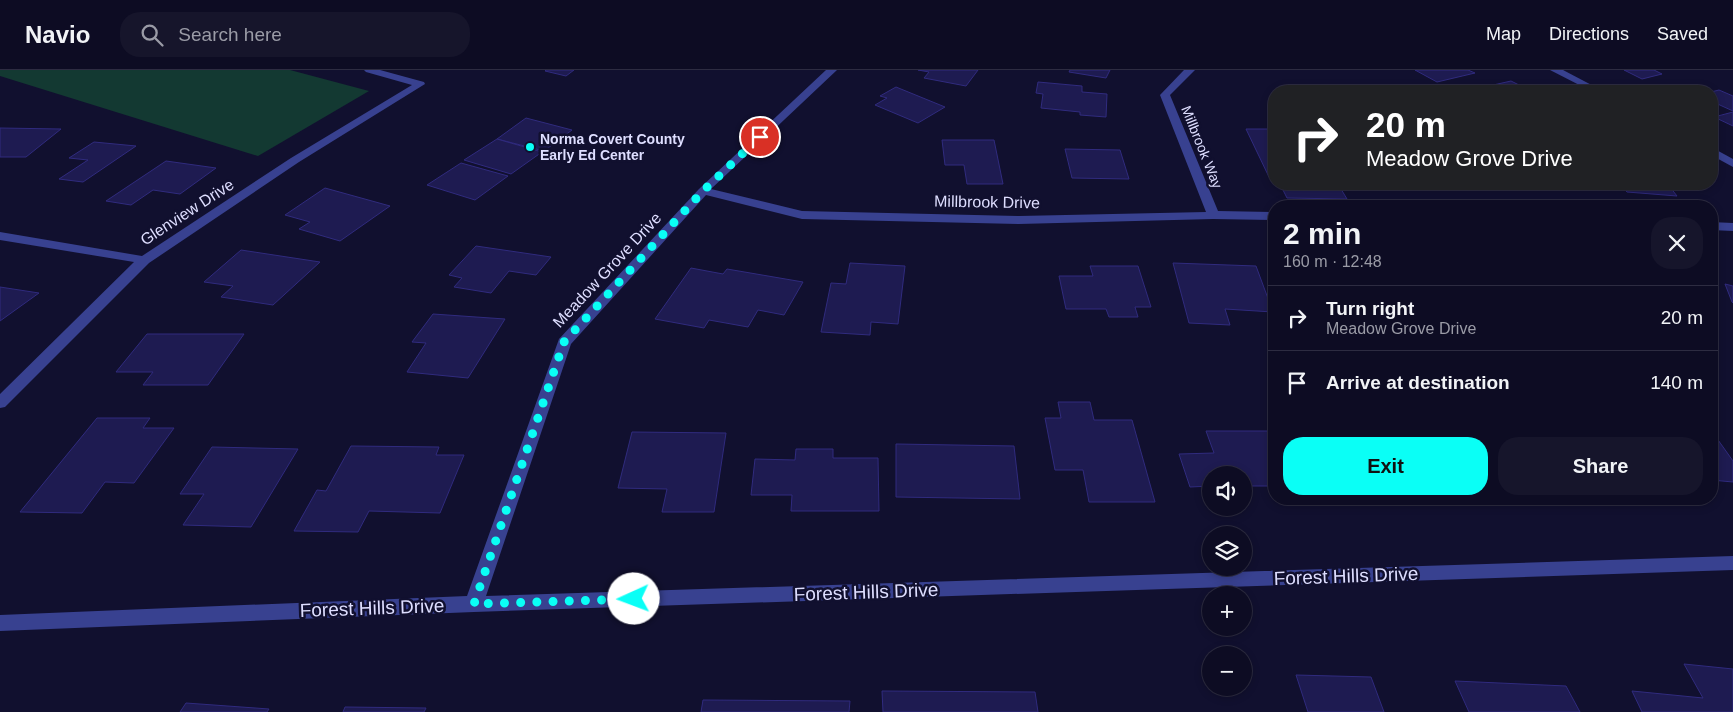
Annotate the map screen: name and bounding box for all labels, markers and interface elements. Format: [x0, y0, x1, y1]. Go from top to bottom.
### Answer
search box [120, 12, 470, 57]
text: Navio [25, 21, 90, 48]
icon: search [138, 21, 166, 49]
text: Search here [178, 24, 282, 45]
text: Map [1486, 24, 1521, 44]
text: Directions [1549, 24, 1629, 44]
text: Saved [1657, 24, 1708, 44]
street label: Millbrook Way [1178, 103, 1226, 191]
icon: right [1283, 105, 1348, 170]
text: 20 m [1366, 105, 1446, 144]
pin [739, 116, 781, 158]
icon: arrive [746, 123, 774, 151]
place label: Norma Covert County Early Ed Center [540, 131, 685, 163]
marker: Norma Covert County Early Ed Center [524, 141, 536, 153]
text: Meadow Grove Drive [1366, 146, 1573, 171]
street label: Glenview Drive [137, 176, 237, 248]
street label: Millbrook Drive [934, 193, 1040, 211]
street label: Meadow Grove Drive [550, 209, 665, 331]
text: 2 min [1283, 217, 1361, 250]
button: close [1651, 217, 1703, 269]
text: 160 m · 12:48 [1283, 253, 1382, 270]
text: Turn right [1326, 298, 1414, 319]
icon: right [1283, 304, 1311, 332]
text: 20 m [1661, 307, 1703, 328]
text: Meadow Grove Drive [1326, 320, 1476, 337]
icon: arrive [1283, 369, 1311, 397]
text: Arrive at destination [1326, 372, 1510, 393]
text: 140 m [1650, 372, 1703, 393]
button: Exit [1283, 437, 1488, 495]
button: Share [1498, 437, 1703, 495]
map controls [1202, 466, 1252, 696]
button: sound [1202, 466, 1252, 516]
button: layers [1202, 526, 1252, 576]
street label: Forest Hills Drive [1273, 563, 1419, 589]
position arrow [607, 572, 659, 624]
street label: Forest Hills Drive [793, 579, 939, 605]
button: + [1202, 586, 1252, 636]
street label: Forest Hills Drive [299, 595, 445, 621]
button: − [1202, 646, 1252, 696]

